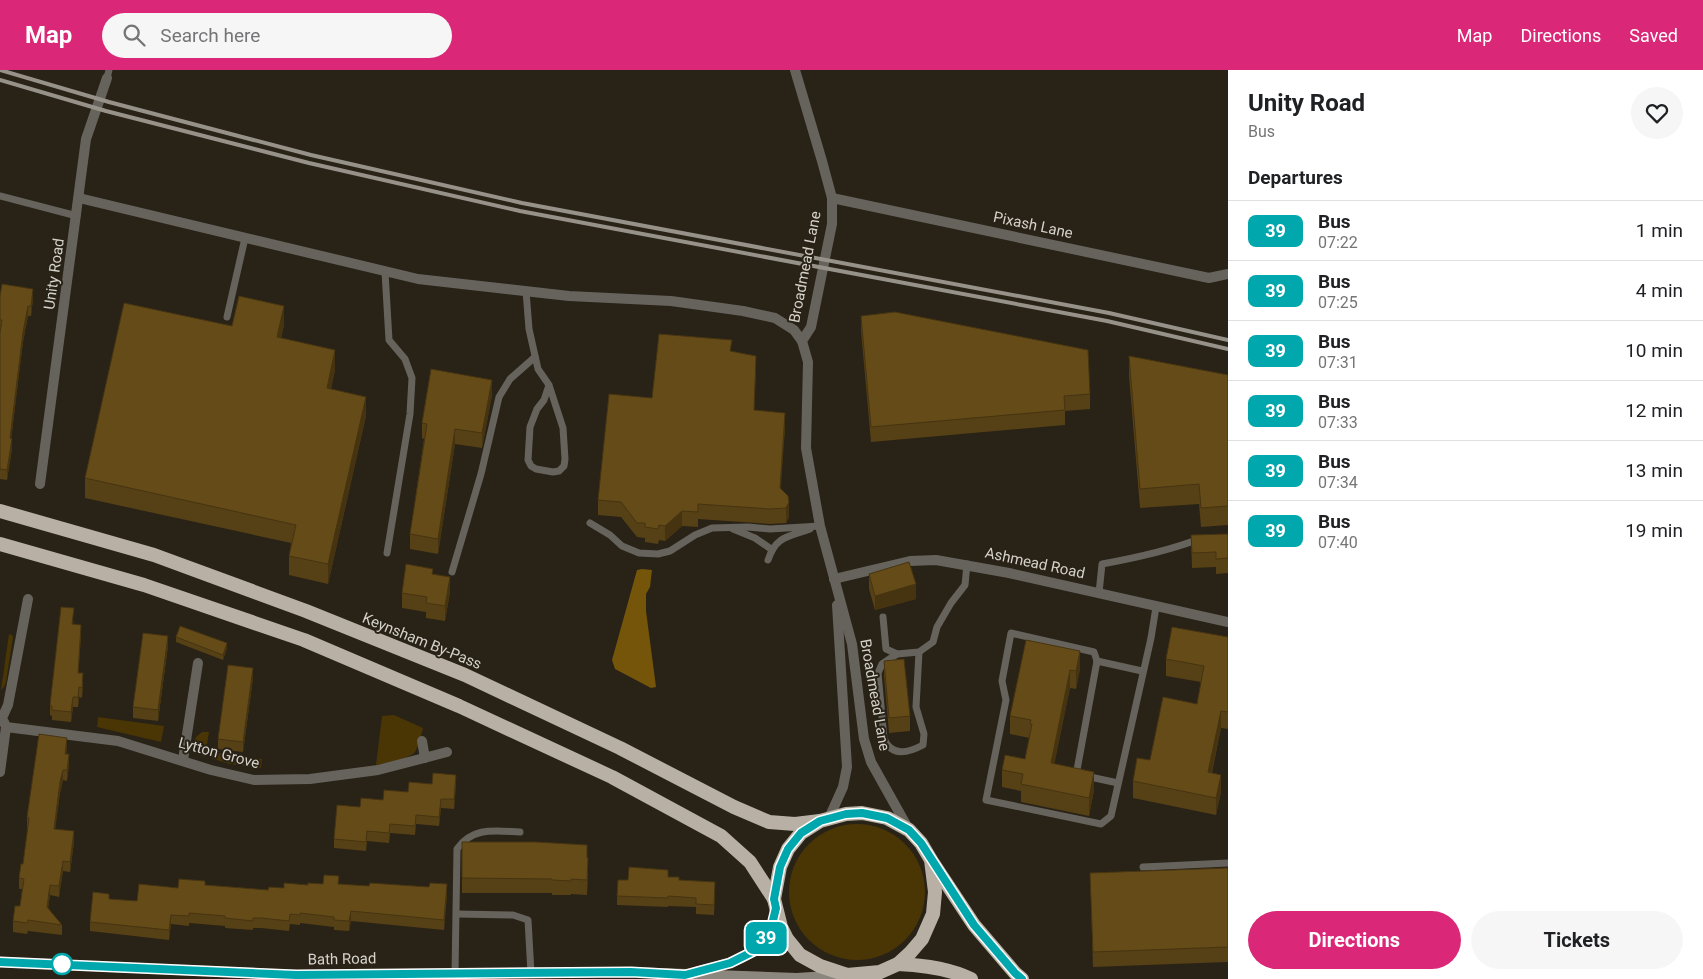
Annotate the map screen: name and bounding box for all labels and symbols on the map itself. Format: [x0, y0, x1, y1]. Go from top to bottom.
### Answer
street label: Pixash Lane [992, 208, 1074, 242]
street label: Broadmead Lane [785, 210, 825, 324]
street label: Unity Road [40, 237, 68, 311]
street label: Ashmead Road [983, 544, 1087, 582]
street label: Keynsham By-Pass [360, 609, 484, 673]
street label: Broadmead Lane [856, 638, 894, 752]
street label: Lytton Grove [177, 734, 262, 772]
line badge: 39 [744, 922, 788, 954]
street label: Bath Road [307, 949, 377, 969]
unlabelled marker [51, 953, 73, 975]

